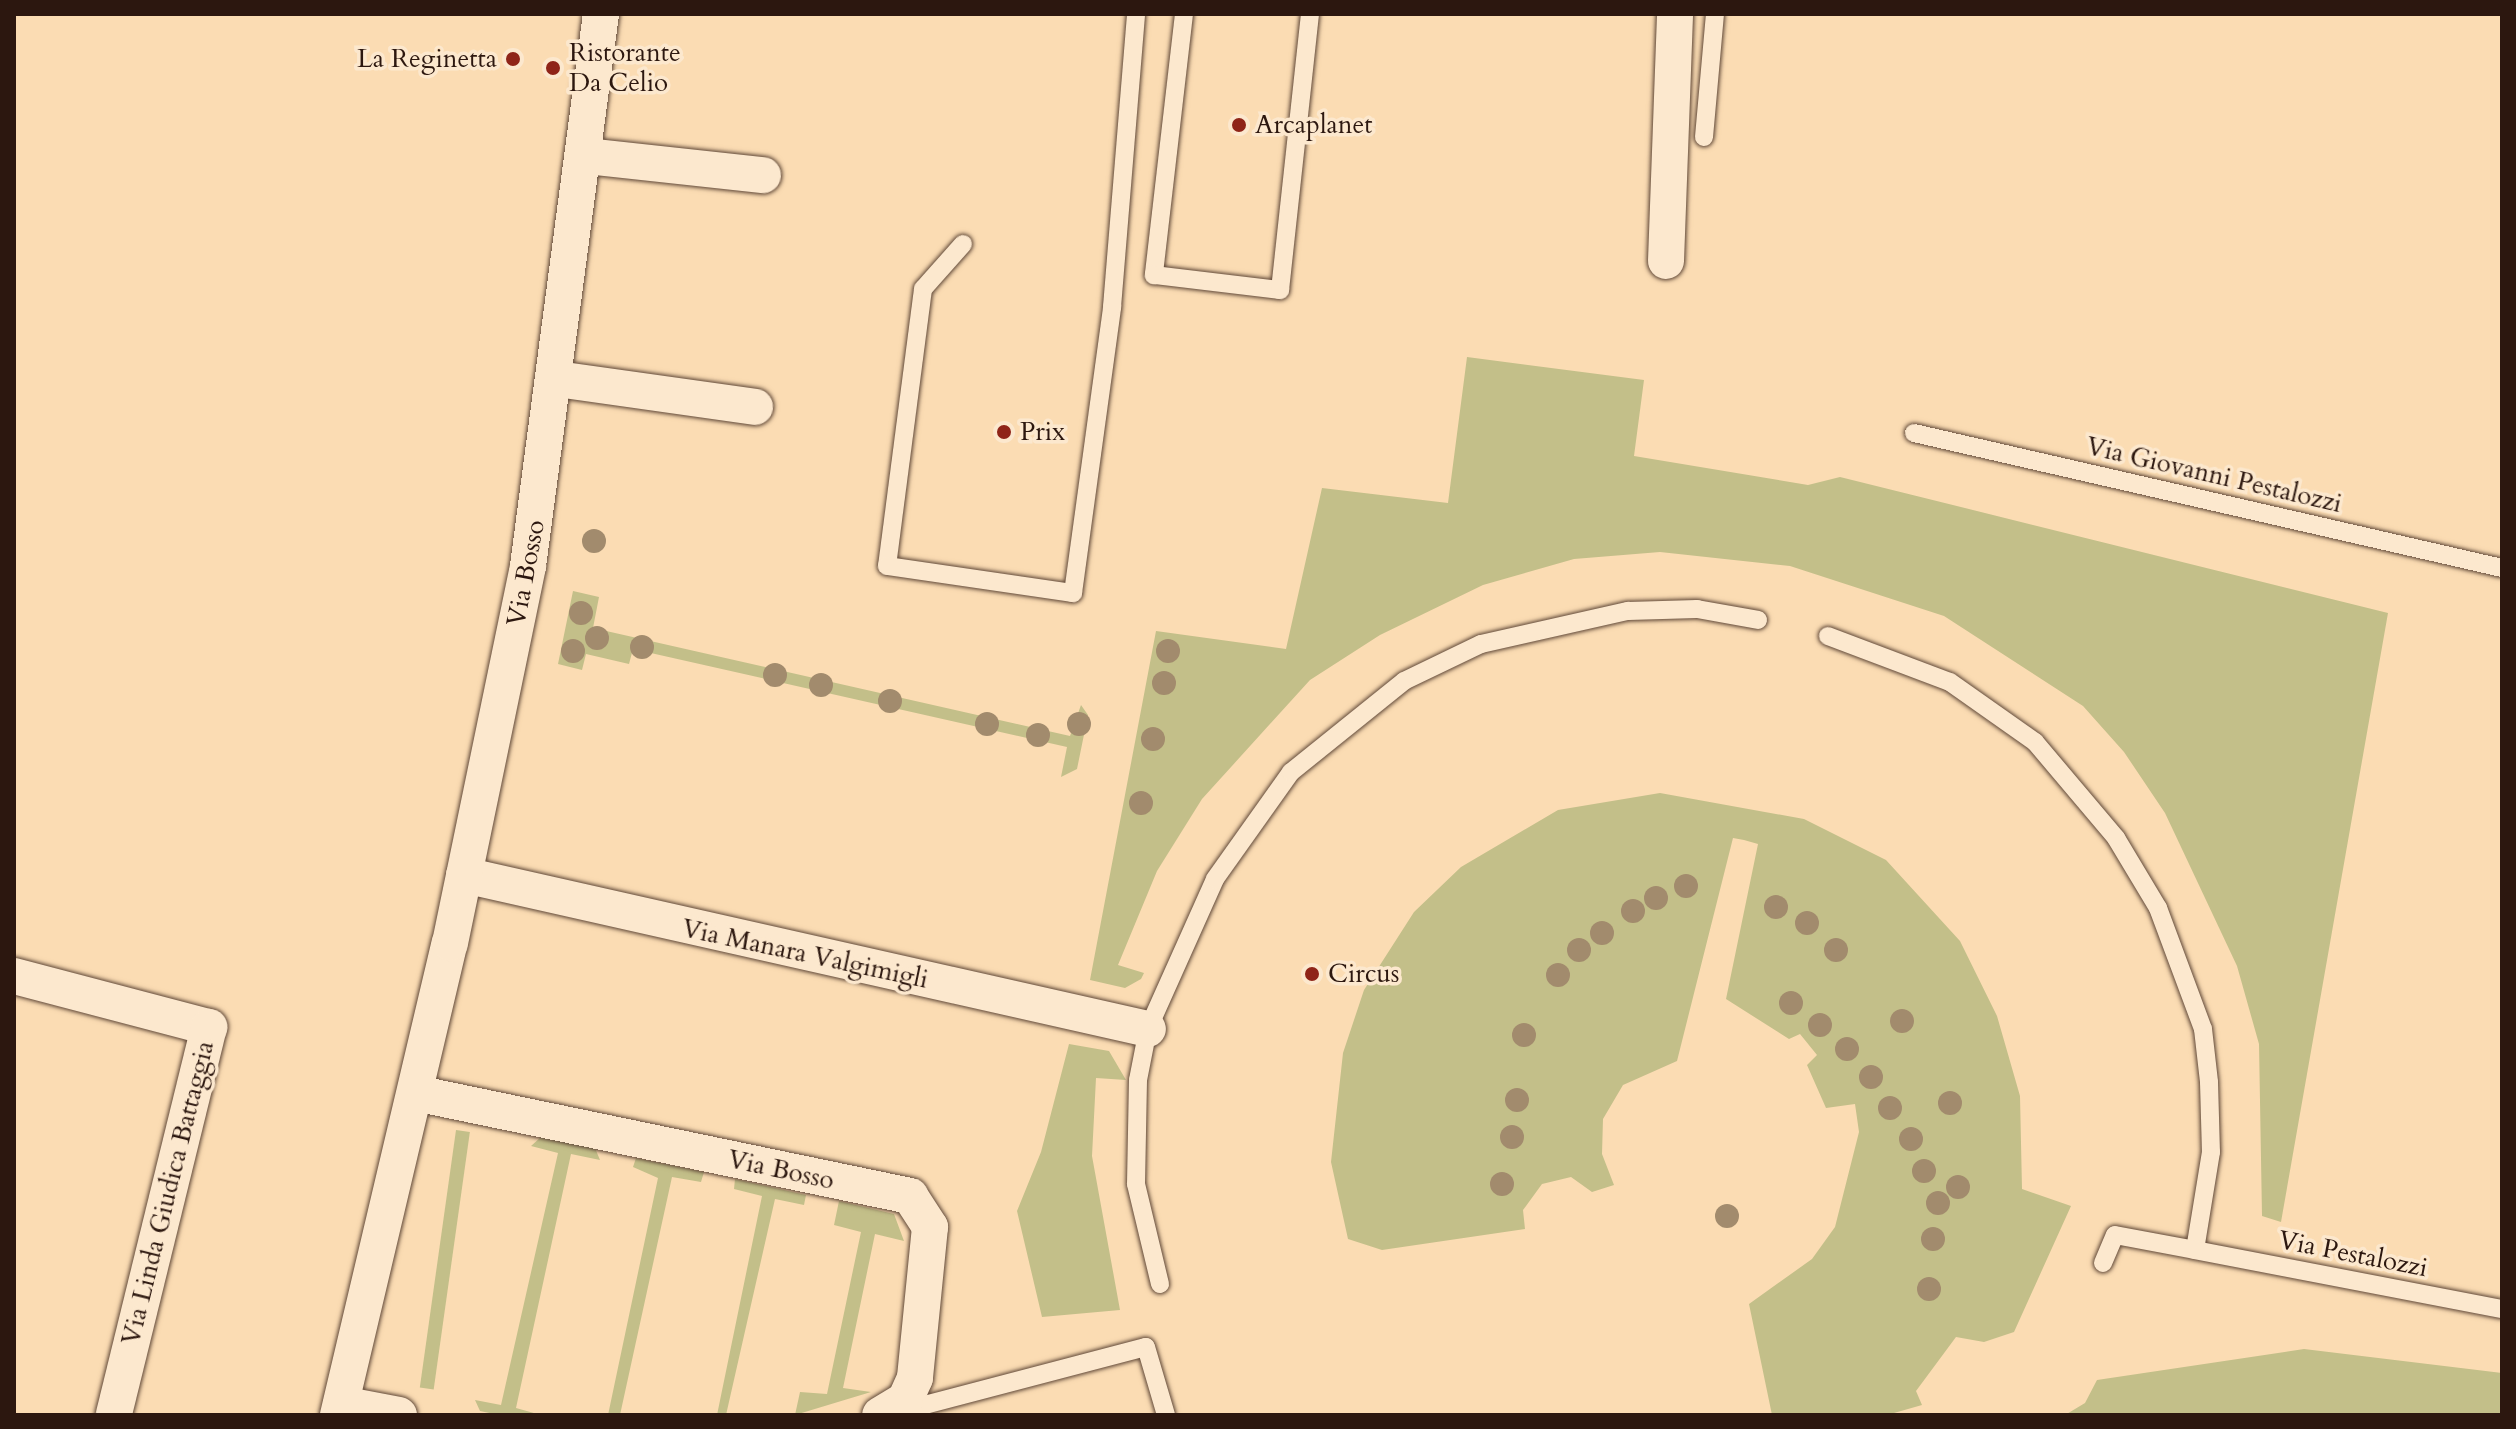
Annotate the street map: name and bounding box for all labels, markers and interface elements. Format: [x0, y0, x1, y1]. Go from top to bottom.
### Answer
place label: Ristorante Da Celio [569, 37, 681, 98]
place label: La Reginetta [357, 43, 497, 75]
marker: La Reginetta [504, 50, 522, 68]
marker: Ristorante Da Celio [544, 59, 562, 77]
place label: Arcaplanet [1255, 109, 1373, 141]
marker: Arcaplanet [1230, 116, 1248, 134]
place label: Prix [1020, 416, 1065, 448]
marker: Prix [995, 423, 1013, 441]
street label: Via Giovanni Pestalozzi [2083, 430, 2345, 520]
street label: Via Bosso [500, 517, 552, 629]
street label: Via Manara Valgimigli [679, 913, 931, 995]
place label: Circus [1328, 958, 1400, 990]
marker: Circus [1303, 965, 1321, 983]
street label: Via Linda Giudica Battaggia [115, 1038, 221, 1348]
street label: Via Bosso [725, 1144, 837, 1196]
street label: Via Pestalozzi [2276, 1224, 2430, 1284]

